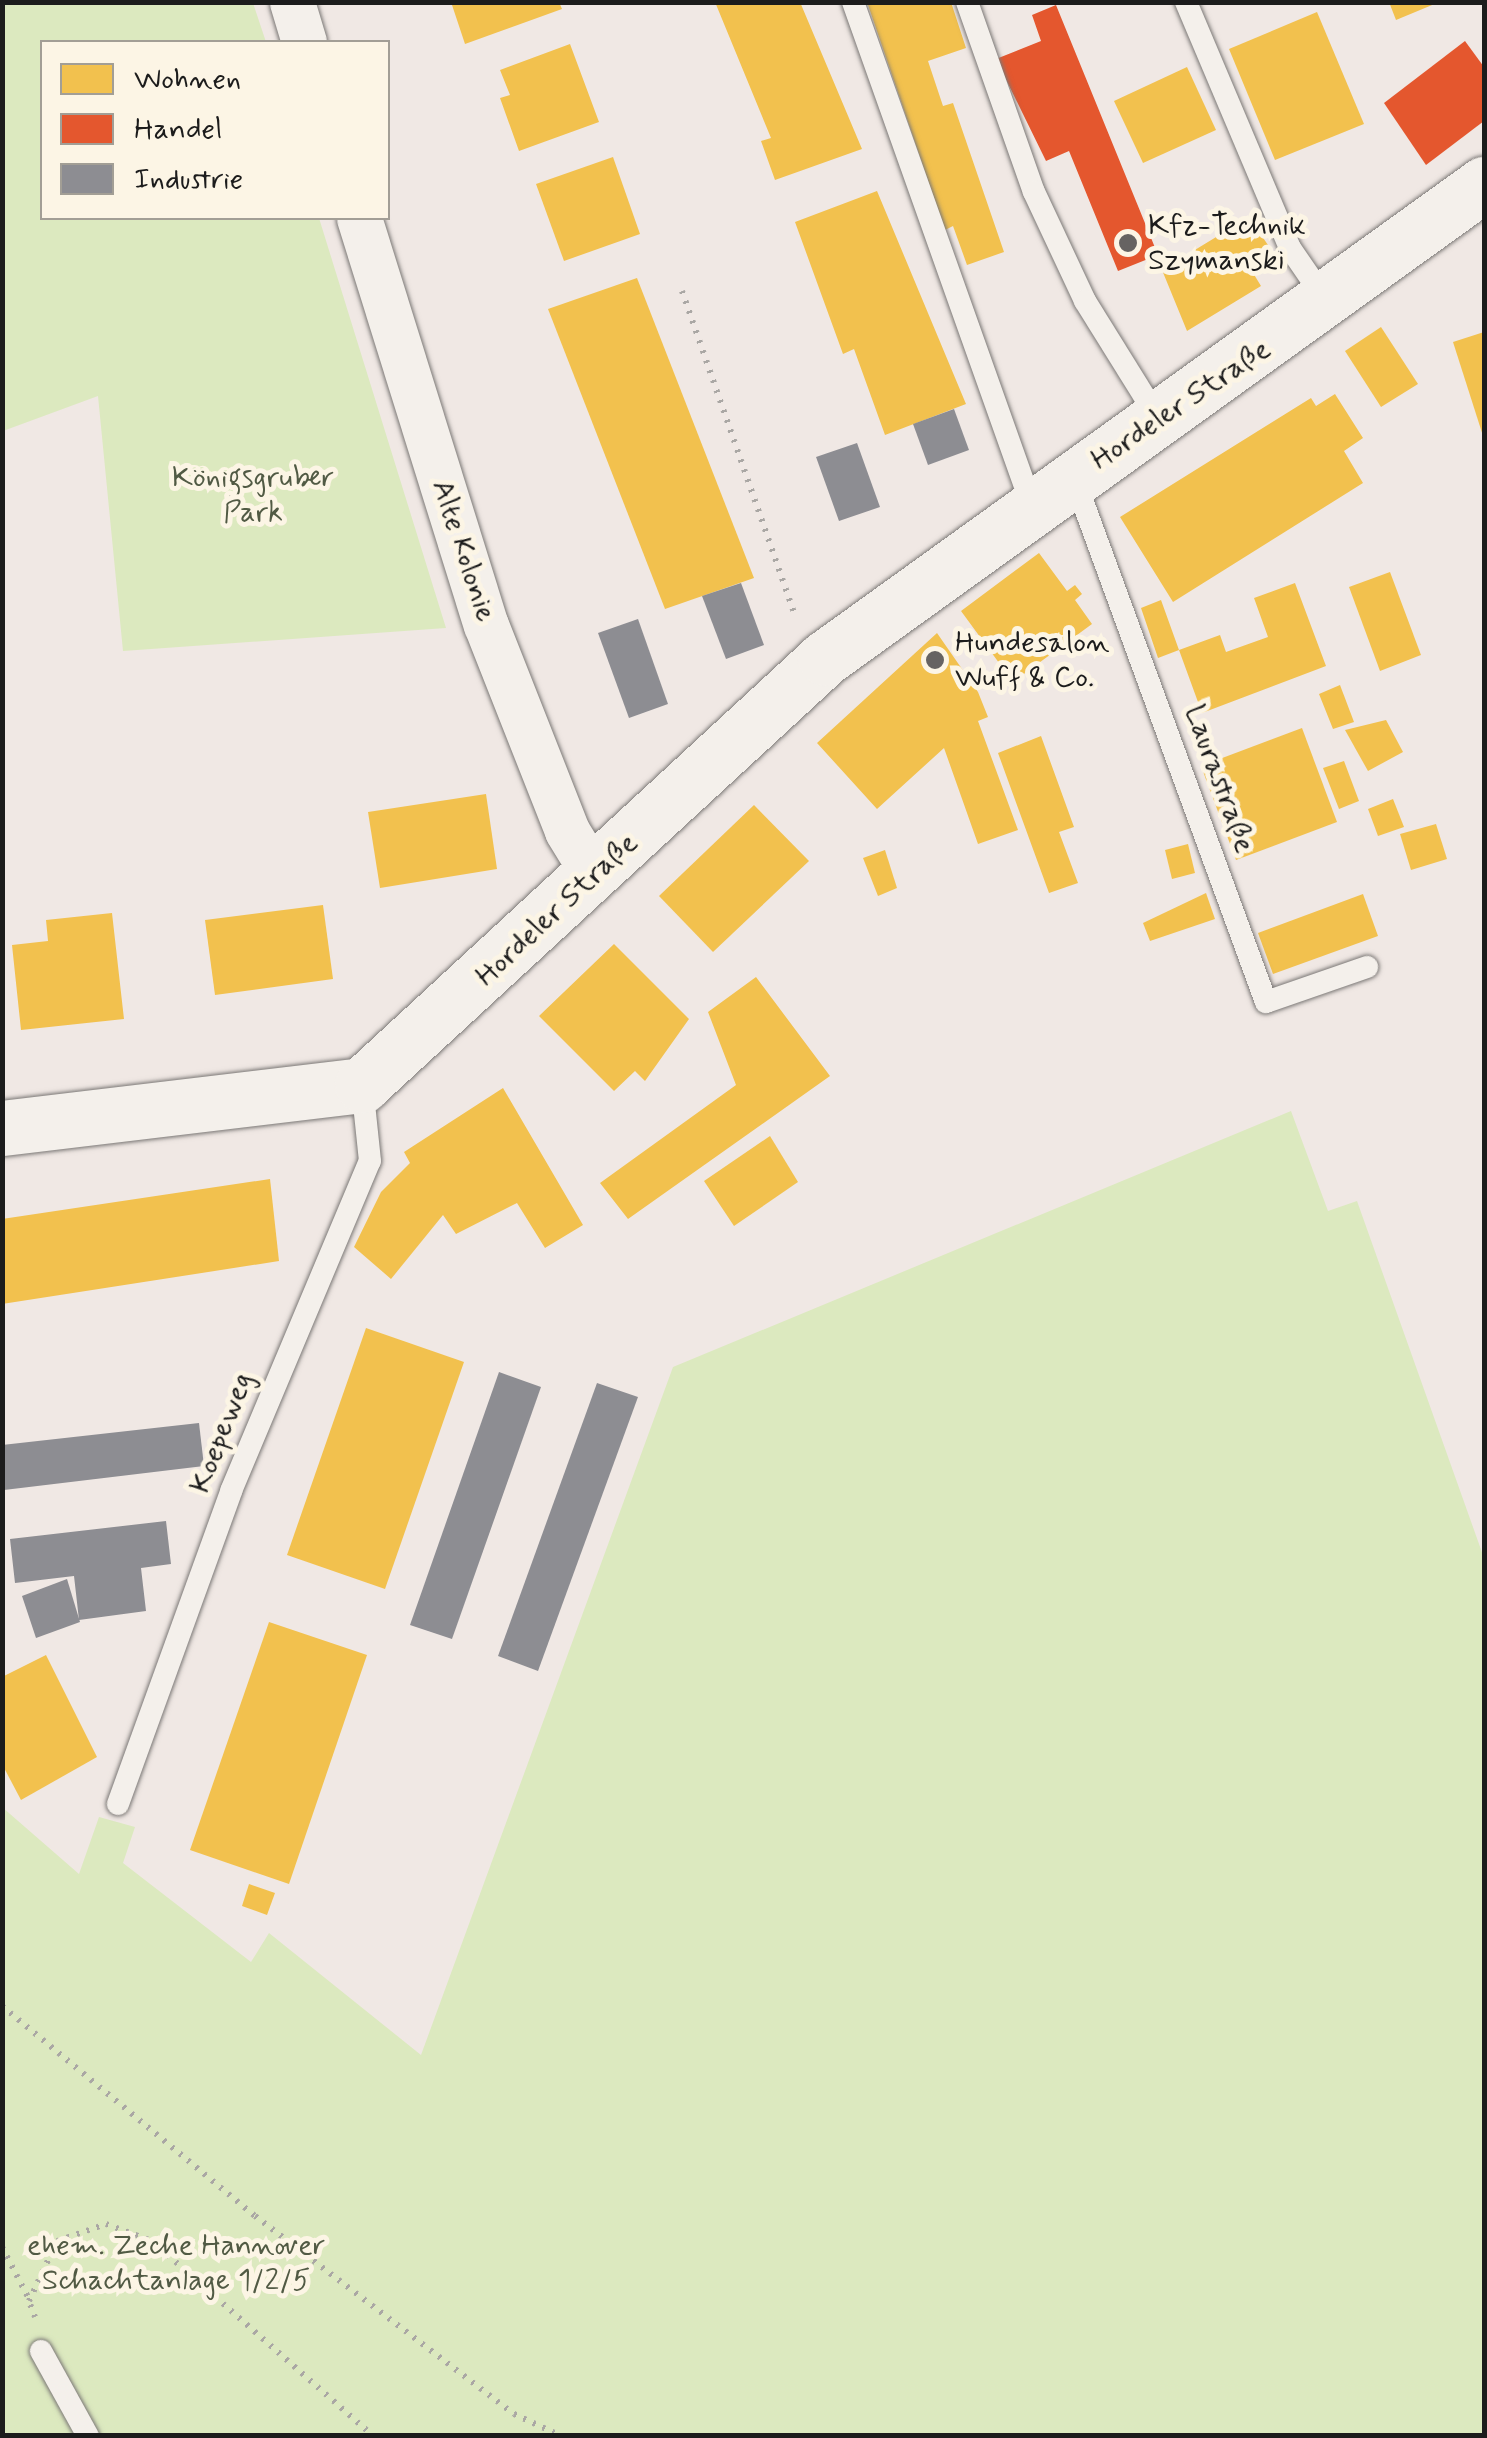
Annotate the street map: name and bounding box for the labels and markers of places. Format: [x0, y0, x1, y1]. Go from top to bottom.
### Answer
place label: Kfz-Technik Szymanski [1148, 208, 1306, 278]
marker: Kfz-Technik Szymanski [1117, 232, 1139, 254]
place label: Hundesalon Wuff & Co. [955, 625, 1110, 696]
marker: Hundesalon Wuff & Co. [924, 649, 946, 671]

